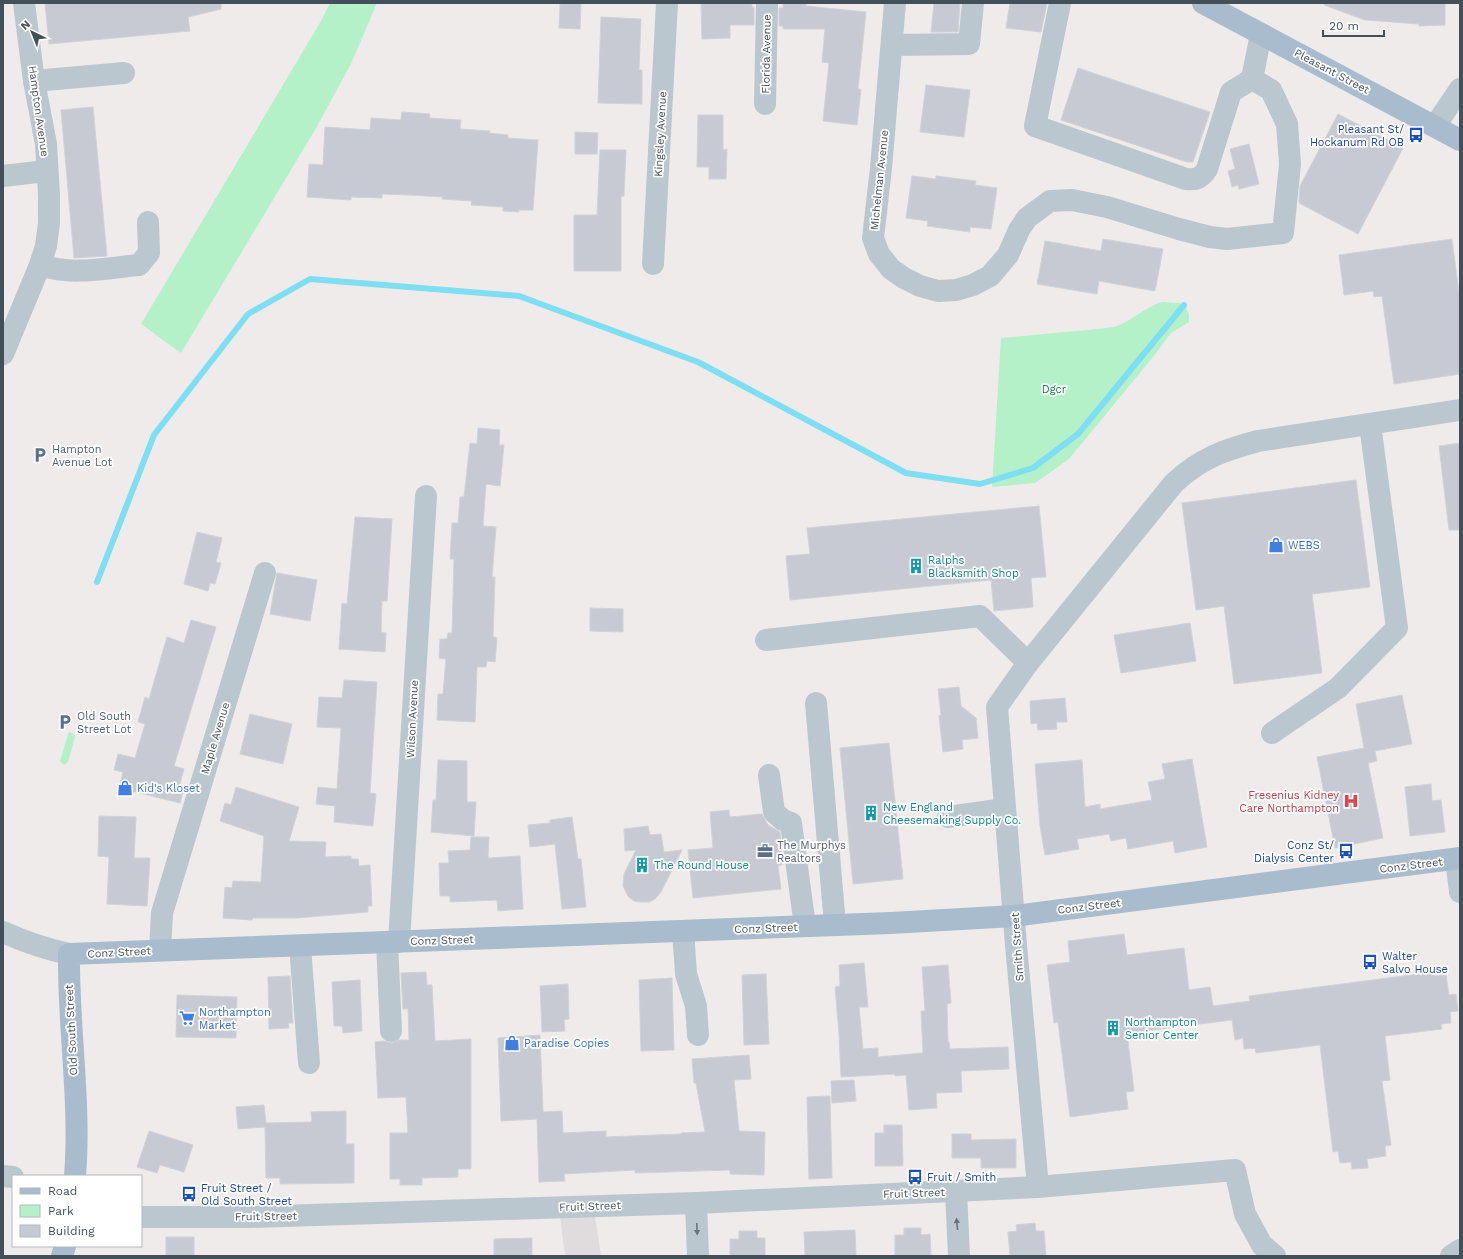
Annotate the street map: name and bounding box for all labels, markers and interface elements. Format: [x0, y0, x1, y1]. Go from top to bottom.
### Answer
north arrow [12, 12, 52, 52]
scale bar [1323, 12, 1384, 38]
street label: Florida Avenue [759, 14, 774, 94]
text: N [18, 18, 33, 33]
text: 20 m [1329, 19, 1359, 33]
street label: Pleasant Street [1292, 46, 1372, 97]
street label: Hampton Avenue [26, 65, 51, 157]
street label: Kingsley Avenue [652, 91, 669, 177]
place label: Pleasant St/ Hockanum Rd OB [1310, 123, 1404, 149]
bus stop icon: Pleasant St/ Hockanum Rd OB [1407, 126, 1425, 144]
street label: Michelman Avenue [868, 129, 891, 231]
park label: Dgcr [1042, 383, 1067, 396]
place label: Hampton Avenue Lot [52, 443, 113, 469]
parking icon: Hampton Avenue Lot [31, 446, 49, 464]
shop icon: WEBS [1267, 536, 1285, 554]
place label: WEBS [1288, 539, 1320, 552]
place label: Ralphs Blacksmith Shop [928, 554, 1019, 580]
building icon: Ralphs Blacksmith Shop [907, 557, 925, 575]
street label: Wilson Avenue [404, 680, 421, 758]
street label: Maple Avenue [198, 701, 233, 776]
place label: Old South Street Lot [77, 710, 132, 736]
parking icon: Old South Street Lot [56, 713, 74, 731]
shop icon: Kid's Kloset [116, 779, 134, 797]
place label: Kid's Kloset [137, 782, 200, 795]
place label: Fresenius Kidney Care Northampton [1239, 789, 1339, 815]
hospital icon: Fresenius Kidney Care Northampton [1342, 792, 1360, 810]
place label: New England Cheesemaking Supply Co. [883, 801, 1021, 827]
building icon: New England Cheesemaking Supply Co. [862, 804, 880, 822]
place label: The Murphys Realtors [777, 839, 846, 865]
place label: Conz St/ Dialysis Center [1254, 839, 1335, 865]
office icon: The Murphys Realtors [756, 842, 774, 860]
bus stop icon: Conz St/ Dialysis Center [1337, 842, 1355, 860]
street label: Conz Street [1379, 855, 1444, 876]
building icon: The Round House [633, 856, 651, 874]
place label: The Round House [654, 859, 749, 872]
street label: Conz Street [1057, 896, 1122, 917]
street label: Smith Street [1009, 912, 1026, 982]
street label: Conz Street [734, 921, 798, 936]
street label: Conz Street [410, 933, 474, 948]
street label: Conz Street [87, 944, 152, 961]
place label: Walter Salvo House [1382, 950, 1448, 976]
bus stop icon: Walter Salvo House [1361, 953, 1379, 971]
street label: Old South Street [63, 984, 80, 1076]
place label: Northampton Market [199, 1006, 271, 1032]
supermarket icon: Northampton Market [178, 1009, 196, 1027]
place label: Northampton Senior Center [1125, 1016, 1199, 1042]
building icon: Northampton Senior Center [1104, 1019, 1122, 1037]
shop icon: Paradise Copies [503, 1034, 521, 1052]
place label: Paradise Copies [524, 1037, 610, 1050]
bus stop icon: Fruit / Smith [906, 1168, 924, 1186]
place label: Fruit / Smith [927, 1171, 996, 1184]
legend [12, 1175, 142, 1247]
place label: Fruit Street / Old South Street [201, 1182, 292, 1208]
text: Road [48, 1184, 77, 1198]
bus stop icon: Fruit Street / Old South Street [180, 1185, 198, 1203]
street label: Fruit Street [883, 1186, 946, 1201]
street label: Fruit Street [559, 1199, 622, 1214]
text: Park [48, 1204, 74, 1218]
street label: Fruit Street [235, 1209, 297, 1224]
one-way arrow [954, 1218, 960, 1230]
one-way arrow [694, 1223, 700, 1236]
text: Building [48, 1224, 95, 1238]

